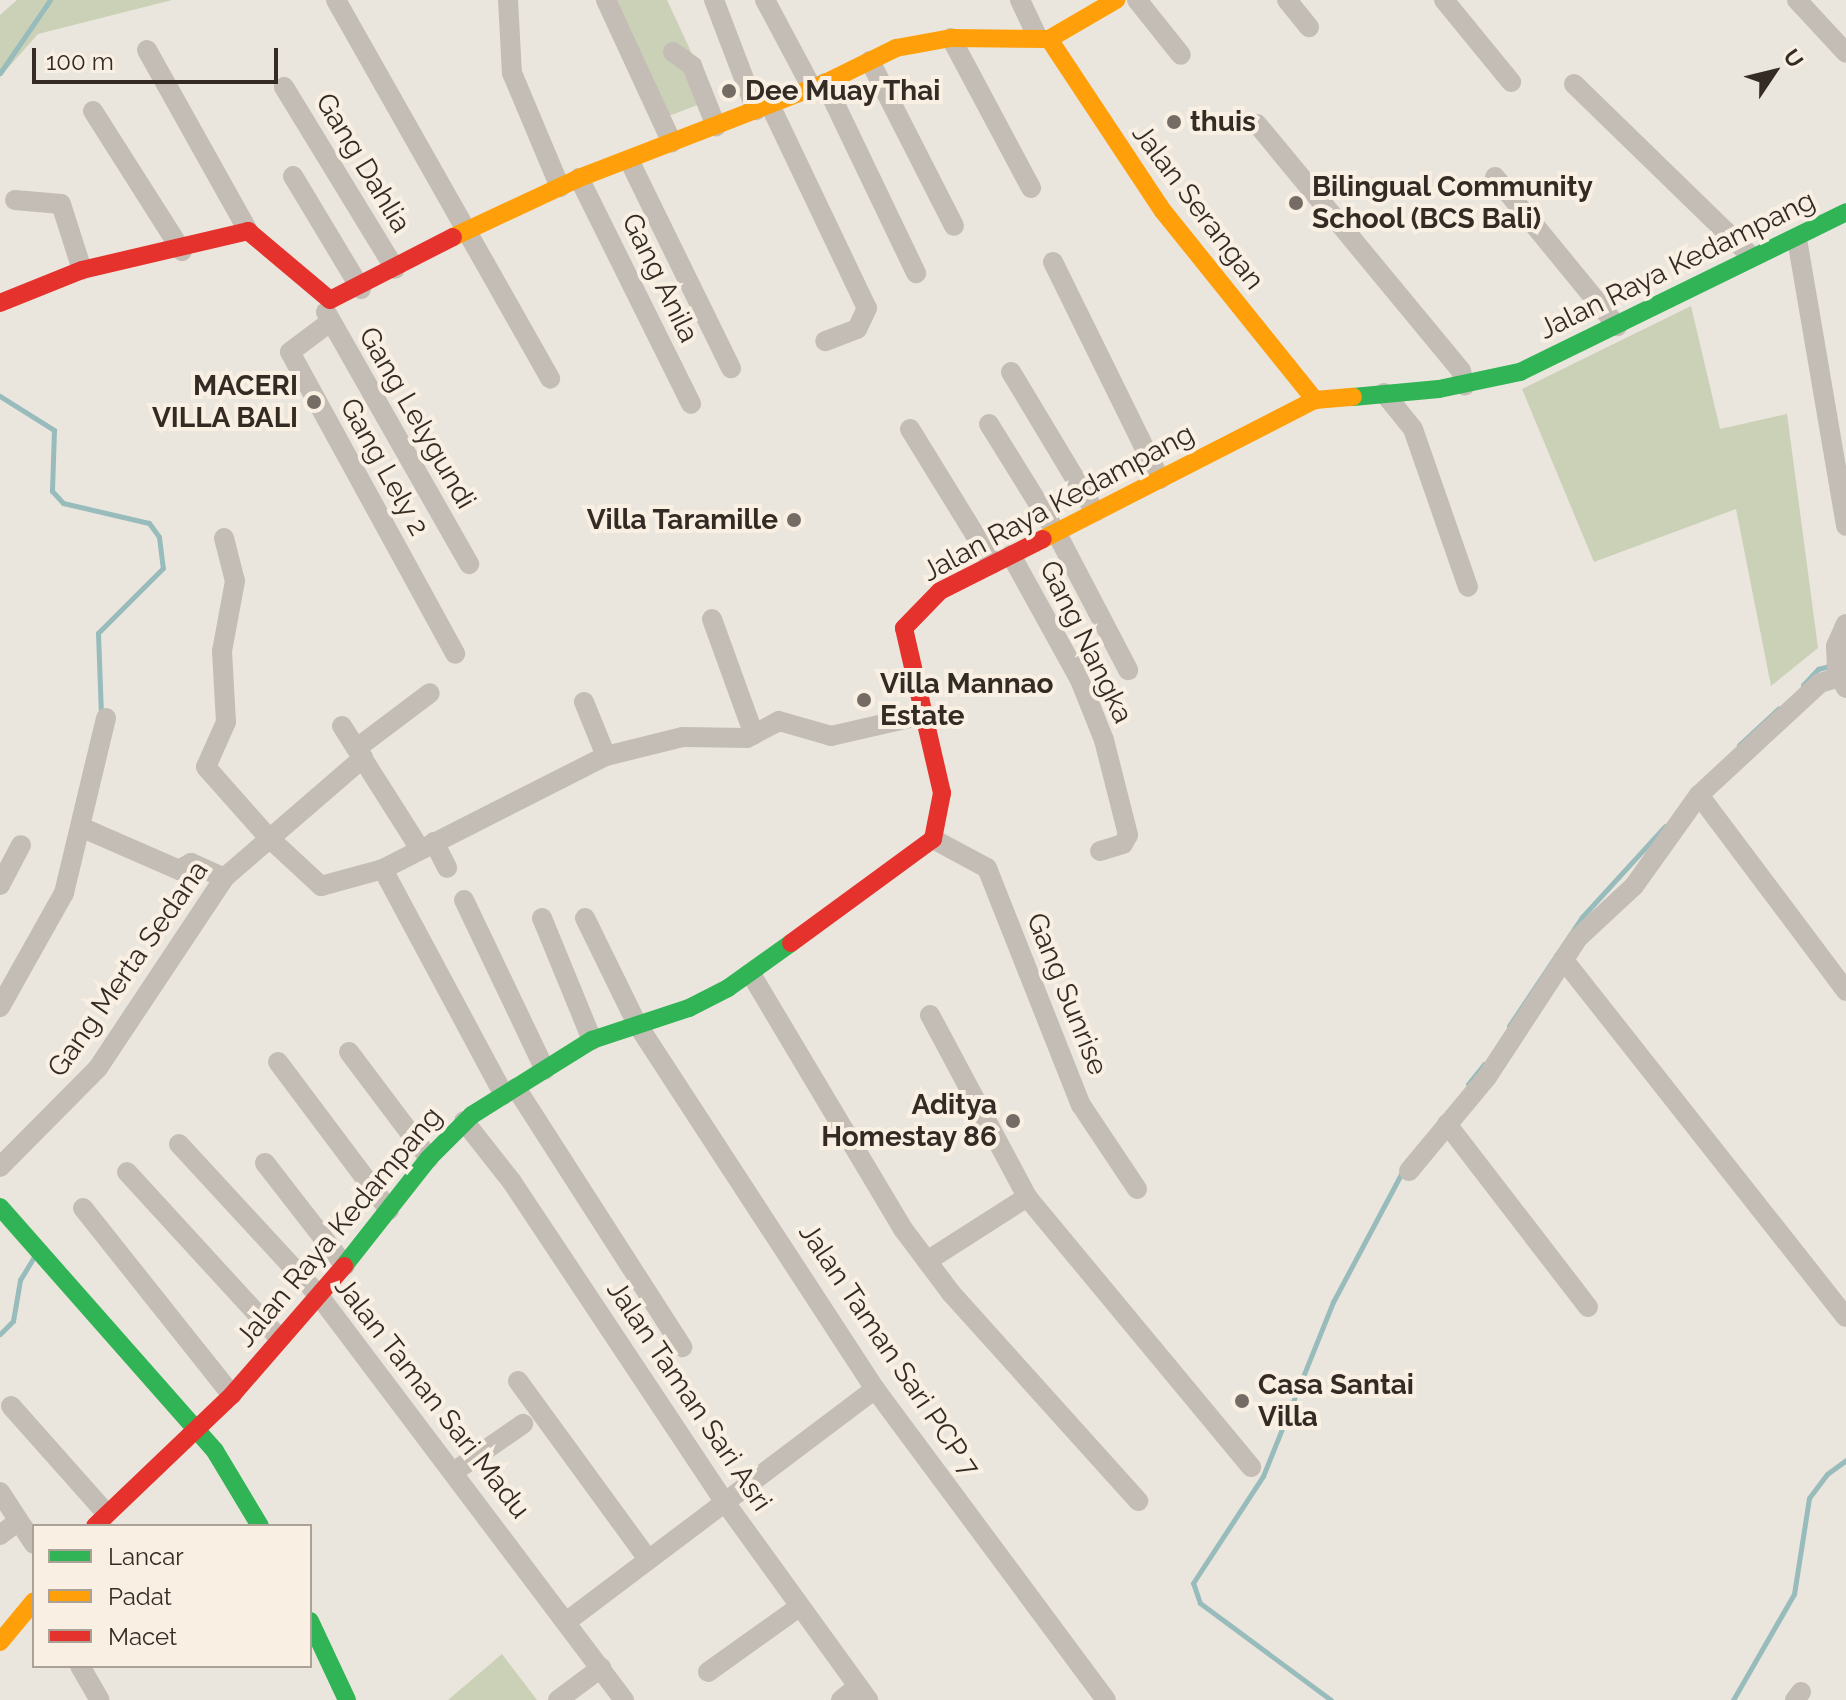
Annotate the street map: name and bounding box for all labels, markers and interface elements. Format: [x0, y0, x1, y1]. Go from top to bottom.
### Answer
scale bar [36, 32, 282, 82]
north arrow [1734, 32, 1814, 112]
text: U [1778, 44, 1809, 72]
text: 100 m [46, 47, 114, 76]
place label: Dee Muay Thai [745, 74, 942, 108]
marker: Dee Muay Thai [720, 82, 738, 100]
street label: Gang Dahlia [308, 87, 418, 239]
place label: thuis [1190, 105, 1256, 139]
marker: thuis [1165, 113, 1183, 131]
street label: Jalan Serangan [1125, 118, 1271, 296]
place label: Bilingual Community School (BCS Bali) [1312, 170, 1594, 236]
street label: Jalan Raya Kedampang [1533, 183, 1821, 347]
marker: Bilingual Community School (BCS Bali) [1287, 194, 1305, 212]
street label: Gang Anila [614, 208, 706, 348]
street label: Gang Lelygundi [351, 321, 483, 515]
place label: MACERI VILLA BALI [151, 369, 298, 435]
street label: Gang Lely 2 [332, 392, 436, 542]
marker: MACERI VILLA BALI [305, 393, 323, 411]
street label: Jalan Raya Kedampang [916, 417, 1200, 589]
place label: Villa Taramille [586, 503, 778, 537]
marker: Villa Taramille [785, 511, 803, 529]
street label: Gang Nangka [1032, 555, 1140, 729]
place label: Villa Mannao Estate [880, 667, 1054, 733]
marker: Villa Mannao Estate [855, 691, 873, 709]
street label: Gang Merta Sedana [41, 854, 215, 1084]
street label: Gang Sunrise [1019, 908, 1115, 1080]
place label: Aditya Homestay 86 [821, 1088, 997, 1154]
street label: Jalan Raya Kedampang [229, 1100, 449, 1354]
marker: Aditya Homestay 86 [1004, 1112, 1022, 1130]
street label: Jalan Taman Sari PCP 7 [791, 1216, 987, 1484]
street label: Jalan Taman Sari Madu [327, 1270, 537, 1526]
street label: Jalan Taman Sari Asri [599, 1274, 779, 1518]
place label: Casa Santai Villa [1258, 1368, 1414, 1434]
marker: Casa Santai Villa [1233, 1392, 1251, 1410]
legend [32, 1524, 312, 1668]
text: Lancar [108, 1542, 184, 1571]
text: Padat [108, 1582, 172, 1611]
text: Macet [108, 1622, 177, 1651]

